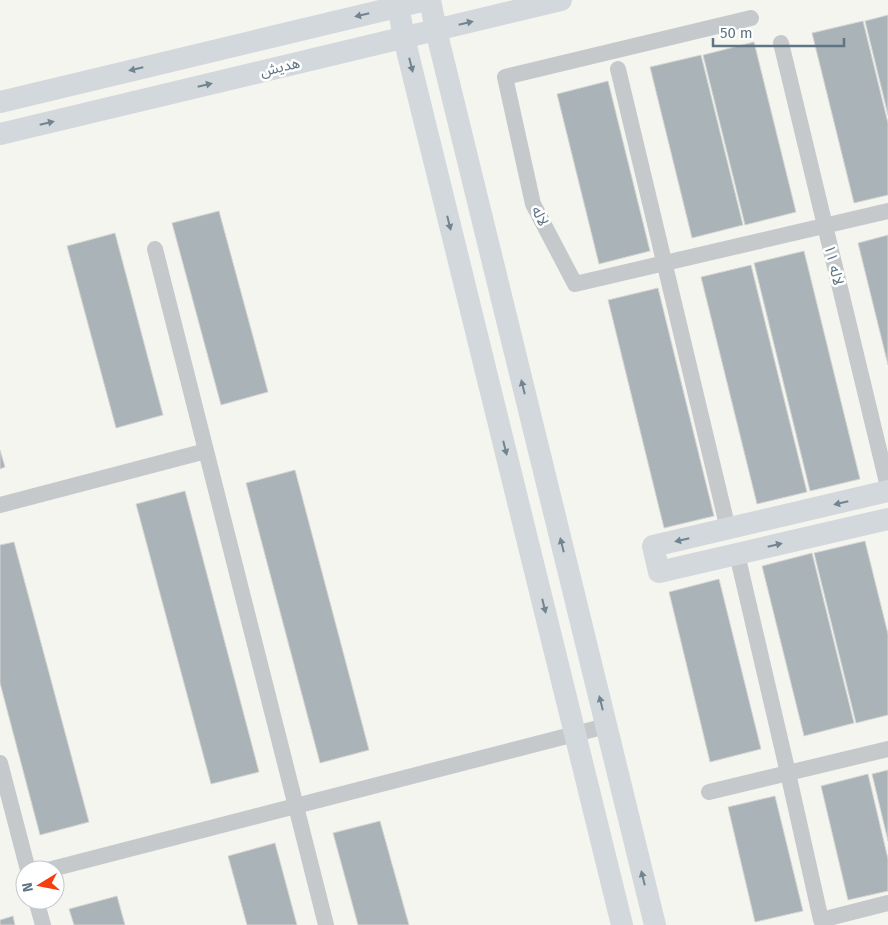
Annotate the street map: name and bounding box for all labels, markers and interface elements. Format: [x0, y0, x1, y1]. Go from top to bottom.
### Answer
one-way arrow [354, 11, 369, 19]
scale bar [713, 15, 844, 47]
one-way arrow [458, 19, 473, 27]
text: 50 m [720, 24, 753, 42]
street label: هدیش [258, 54, 302, 80]
one-way arrow [407, 57, 415, 72]
one-way arrow [128, 66, 143, 74]
one-way arrow [198, 81, 213, 89]
one-way arrow [40, 119, 55, 127]
street label: لاله [528, 203, 552, 229]
one-way arrow [445, 215, 453, 230]
street label: لاله ۱۱ [820, 243, 848, 287]
one-way arrow [519, 380, 527, 395]
one-way arrow [501, 441, 509, 456]
one-way arrow [833, 499, 848, 507]
one-way arrow [674, 536, 690, 544]
one-way arrow [558, 538, 566, 553]
one-way arrow [767, 541, 782, 549]
one-way arrow [540, 599, 548, 614]
one-way arrow [596, 695, 604, 710]
north arrow [15, 860, 65, 910]
one-way arrow [639, 870, 647, 885]
text: N [19, 881, 37, 893]

